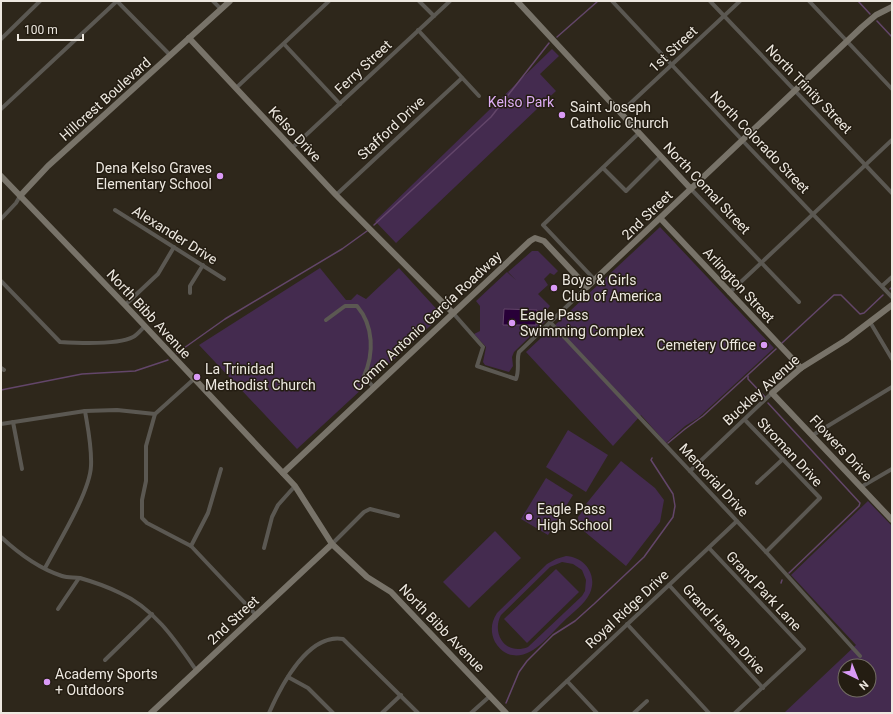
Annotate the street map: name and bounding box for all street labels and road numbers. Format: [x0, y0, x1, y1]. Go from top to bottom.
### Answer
street label: 1st Street [646, 22, 701, 75]
street label: Ferry Street [331, 36, 395, 97]
street label: North Trinity Street [763, 41, 856, 137]
street label: Hillcrest Boulevard [56, 54, 154, 144]
street label: North Colorado Street [707, 88, 813, 197]
street label: Stafford Drive [354, 93, 428, 163]
street label: Kelso Drive [265, 103, 325, 165]
street label: North Comal Street [660, 139, 754, 238]
street label: 2nd Street [618, 187, 676, 243]
street label: Alexander Drive [130, 202, 220, 268]
street label: Arlington Street [700, 244, 778, 326]
street label: Comm Antonio García Roadway [349, 248, 505, 394]
street label: North Bibb Avenue [104, 266, 194, 362]
street label: Buckley Avenue [719, 351, 803, 429]
street label: Flowers Drive [807, 412, 875, 484]
street label: Stroman Drive [754, 414, 826, 490]
street label: Memorial Drive [676, 440, 752, 520]
street label: Grand Park Lane [723, 548, 805, 634]
street label: Royal Ridge Drive [582, 566, 672, 652]
street label: North Bibb Avenue [396, 581, 488, 675]
street label: Grand Haven Drive [680, 581, 768, 677]
street label: 2nd Street [204, 592, 262, 648]

